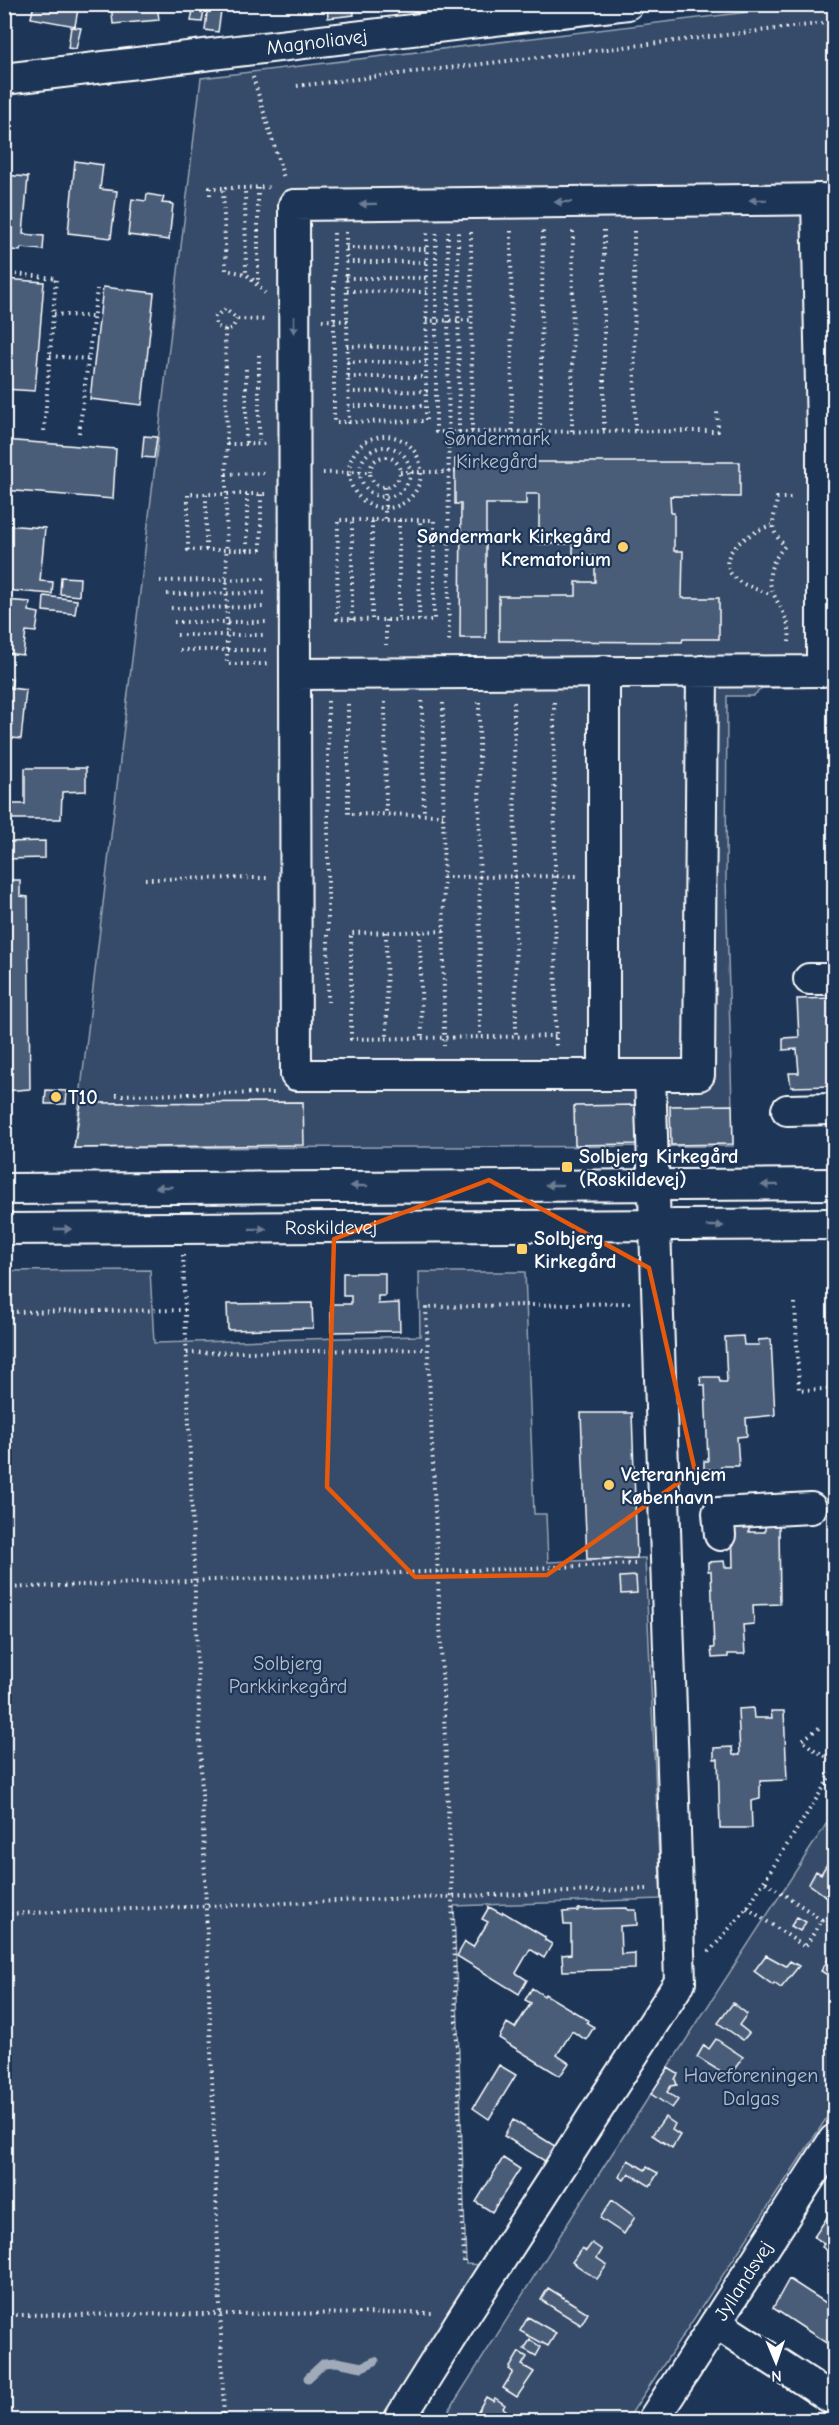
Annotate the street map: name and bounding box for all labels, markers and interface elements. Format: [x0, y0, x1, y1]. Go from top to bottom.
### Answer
street label: Magnoliavej [265, 24, 368, 59]
one-way arrow [749, 195, 768, 205]
one-way arrow [554, 197, 573, 207]
one-way arrow [359, 199, 378, 209]
one-way arrow [289, 315, 299, 334]
park label: Søndermark Kirkegård [444, 427, 550, 473]
place label: Søndermark Kirkegård Krematorium [417, 525, 611, 571]
marker: Søndermark Kirkegård Krematorium [616, 540, 630, 554]
place label: T10 [68, 1086, 98, 1109]
marker: T10 [49, 1090, 63, 1104]
place label: Solbjerg Kirkegård (Roskildevej) [579, 1145, 739, 1191]
marker: Solbjerg Kirkegård (Roskildevej) [560, 1160, 574, 1174]
one-way arrow [545, 1180, 564, 1190]
one-way arrow [761, 1180, 780, 1190]
one-way arrow [350, 1181, 369, 1191]
one-way arrow [155, 1182, 174, 1192]
street label: Roskildevej [285, 1216, 377, 1239]
one-way arrow [705, 1221, 724, 1231]
one-way arrow [53, 1224, 72, 1234]
one-way arrow [248, 1224, 267, 1234]
place label: Solbjerg Kirkegård [534, 1227, 616, 1273]
marker: Solbjerg Kirkegård [515, 1242, 529, 1256]
place label: Veteranhjem København [621, 1463, 726, 1509]
marker: Veteranhjem København [602, 1478, 616, 1492]
park label: Solbjerg Parkkirkegård [229, 1652, 347, 1698]
park label: Haveforeningen Dalgas [684, 2064, 818, 2110]
street label: Jyllandsvej [709, 2237, 778, 2325]
north arrow [746, 2332, 806, 2392]
text: N [771, 2367, 782, 2385]

